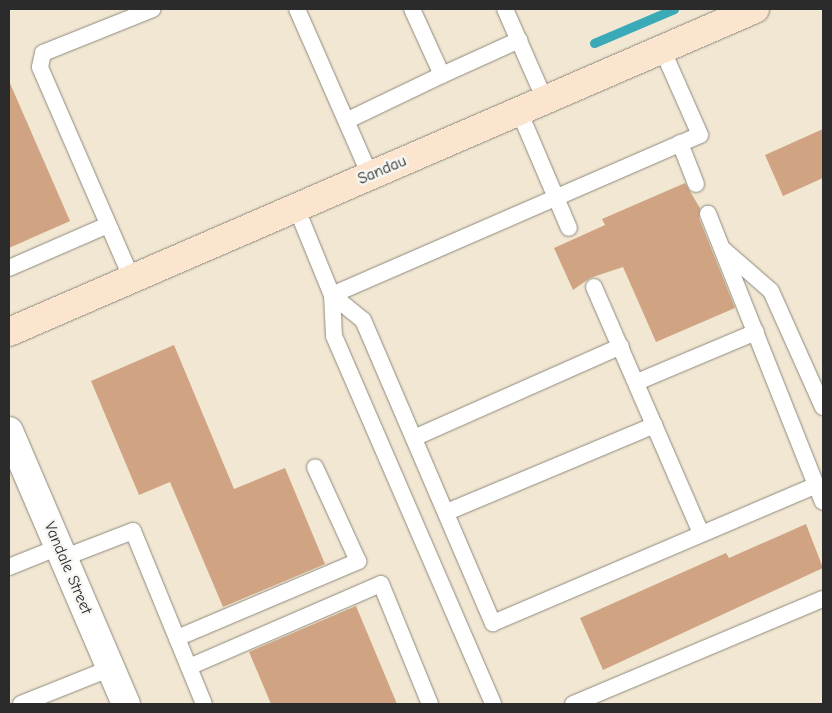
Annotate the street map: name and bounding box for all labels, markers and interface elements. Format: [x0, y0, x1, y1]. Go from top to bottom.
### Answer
street label: Sandau [355, 151, 409, 189]
street label: Vandale Street [40, 519, 96, 617]

